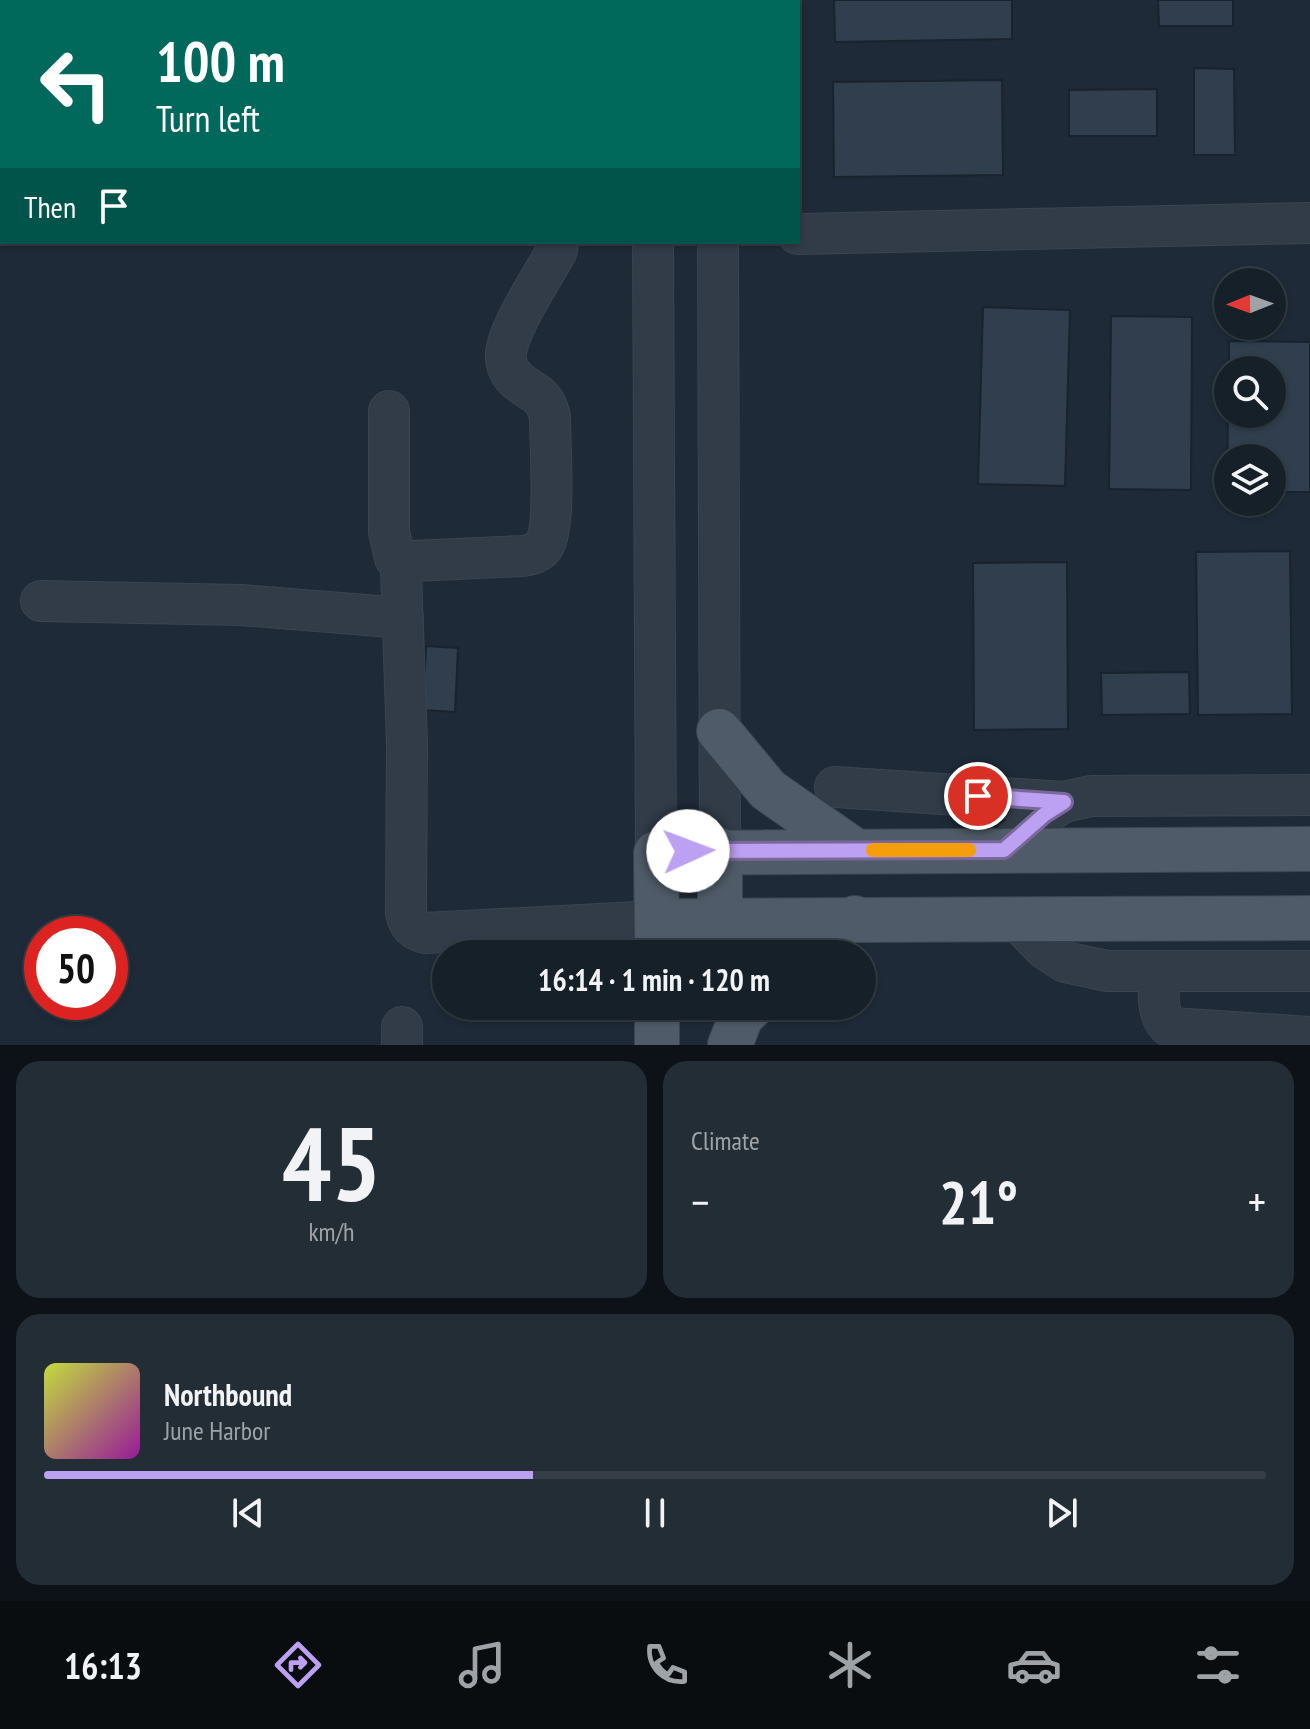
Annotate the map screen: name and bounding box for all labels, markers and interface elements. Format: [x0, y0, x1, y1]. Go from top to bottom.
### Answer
text: 100 m [156, 25, 285, 97]
icon: left [24, 32, 128, 136]
text: Turn left [156, 95, 260, 142]
icon: arrive [92, 184, 136, 228]
text: Then [24, 187, 76, 226]
north arrow [1214, 268, 1286, 340]
map controls [1214, 268, 1286, 516]
button: search [1214, 356, 1286, 428]
button: layers [1214, 444, 1286, 516]
pin [944, 762, 1012, 830]
icon: arrive [956, 774, 1000, 818]
position arrow [646, 809, 730, 893]
speed limit sign: 50 [24, 916, 128, 1020]
text: 16:14 · 1 min · 120 m [538, 960, 770, 999]
text: 45 [282, 1095, 381, 1230]
text: Climate [691, 1124, 760, 1157]
text: 21° [939, 1163, 1018, 1241]
text: − [691, 1173, 709, 1230]
text: + [1248, 1173, 1266, 1230]
text: km/h [308, 1215, 355, 1248]
text: Northbound [164, 1375, 292, 1414]
text: June Harbor [164, 1414, 270, 1447]
icon: previous [226, 1491, 270, 1535]
icon: pause [633, 1491, 677, 1535]
icon: next [1040, 1491, 1084, 1535]
icon: directions [270, 1637, 326, 1693]
icon: music [454, 1637, 510, 1693]
icon: phone [638, 1637, 694, 1693]
icon: climate [822, 1637, 878, 1693]
icon: car [1006, 1637, 1062, 1693]
icon: filters [1190, 1637, 1246, 1693]
text: 16:13 [64, 1642, 142, 1689]

